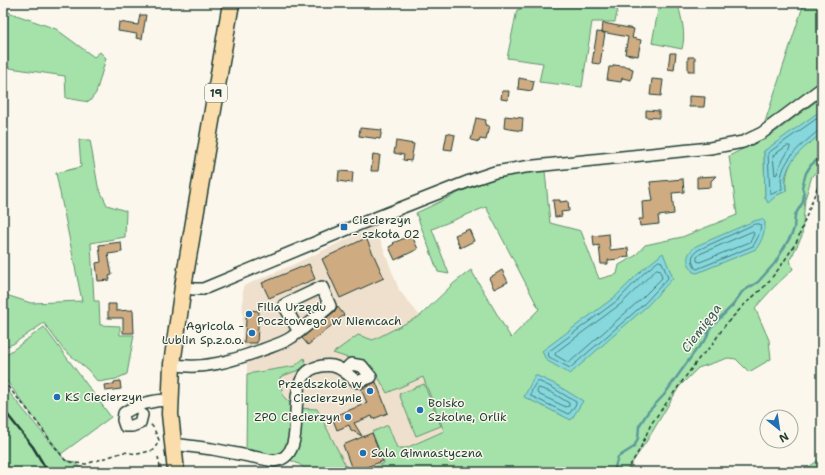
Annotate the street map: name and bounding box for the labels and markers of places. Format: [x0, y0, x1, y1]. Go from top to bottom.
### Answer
place label: Ciecierzyn - szkoła 02 [352, 212, 420, 242]
marker: Ciecierzyn - szkoła 02 [339, 222, 349, 232]
place label: Filia Urzędu Pocztowego w Niemcach [257, 299, 402, 329]
marker: Filia Urzędu Pocztowego w Niemcach [244, 309, 254, 319]
place label: Agricola - Lublin Sp.z.o.o. [162, 318, 244, 348]
marker: Agricola - Lublin Sp.z.o.o. [247, 328, 257, 338]
place label: Przedszkole w Ciecierzynie [278, 376, 363, 406]
marker: Przedszkole w Ciecierzynie [365, 386, 375, 396]
place label: KS Ciecierzyn [65, 389, 142, 405]
marker: KS Ciecierzyn [52, 392, 62, 402]
place label: Boisko Szkolne, Orlik [428, 395, 507, 425]
marker: Boisko Szkolne, Orlik [415, 405, 425, 415]
place label: ZPO Ciecierzyn [254, 409, 340, 425]
marker: ZPO Ciecierzyn [343, 412, 353, 422]
place label: Sala Gimnastyczna [371, 445, 483, 461]
marker: Sala Gimnastyczna [358, 448, 368, 458]

